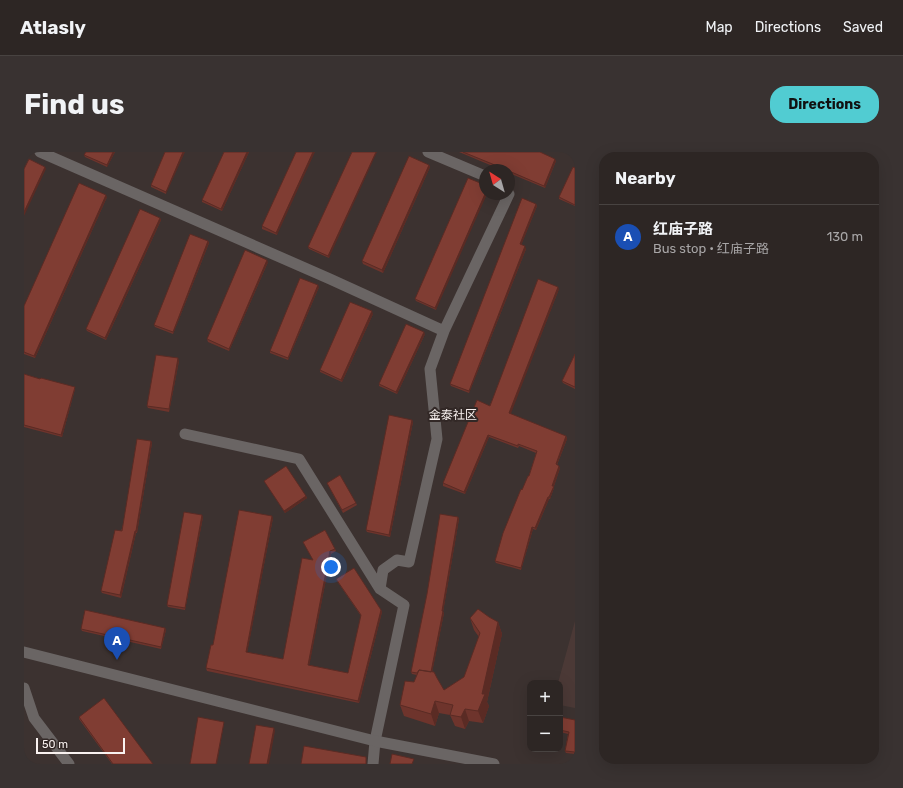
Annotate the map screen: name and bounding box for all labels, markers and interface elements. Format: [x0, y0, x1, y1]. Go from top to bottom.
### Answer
text: Atlasly [20, 16, 86, 39]
text: Map [706, 19, 733, 36]
text: Directions [755, 19, 821, 36]
text: Saved [843, 19, 883, 36]
button: Directions [770, 86, 879, 123]
text: Find us [24, 88, 124, 121]
north arrow [479, 164, 515, 200]
text: Nearby [615, 168, 676, 188]
text: 红庙子路 [653, 220, 713, 238]
text: A [623, 229, 633, 244]
text: 130 m [827, 229, 863, 244]
text: Bus stop · 红庙子路 [653, 241, 769, 256]
district label: 金泰社区 [429, 408, 477, 422]
your location [321, 557, 341, 577]
pin: A [104, 627, 130, 660]
map controls [527, 680, 563, 752]
button: + [527, 680, 563, 716]
button: − [527, 716, 563, 752]
scale bar [36, 736, 125, 755]
text: 50 m [42, 738, 68, 751]

